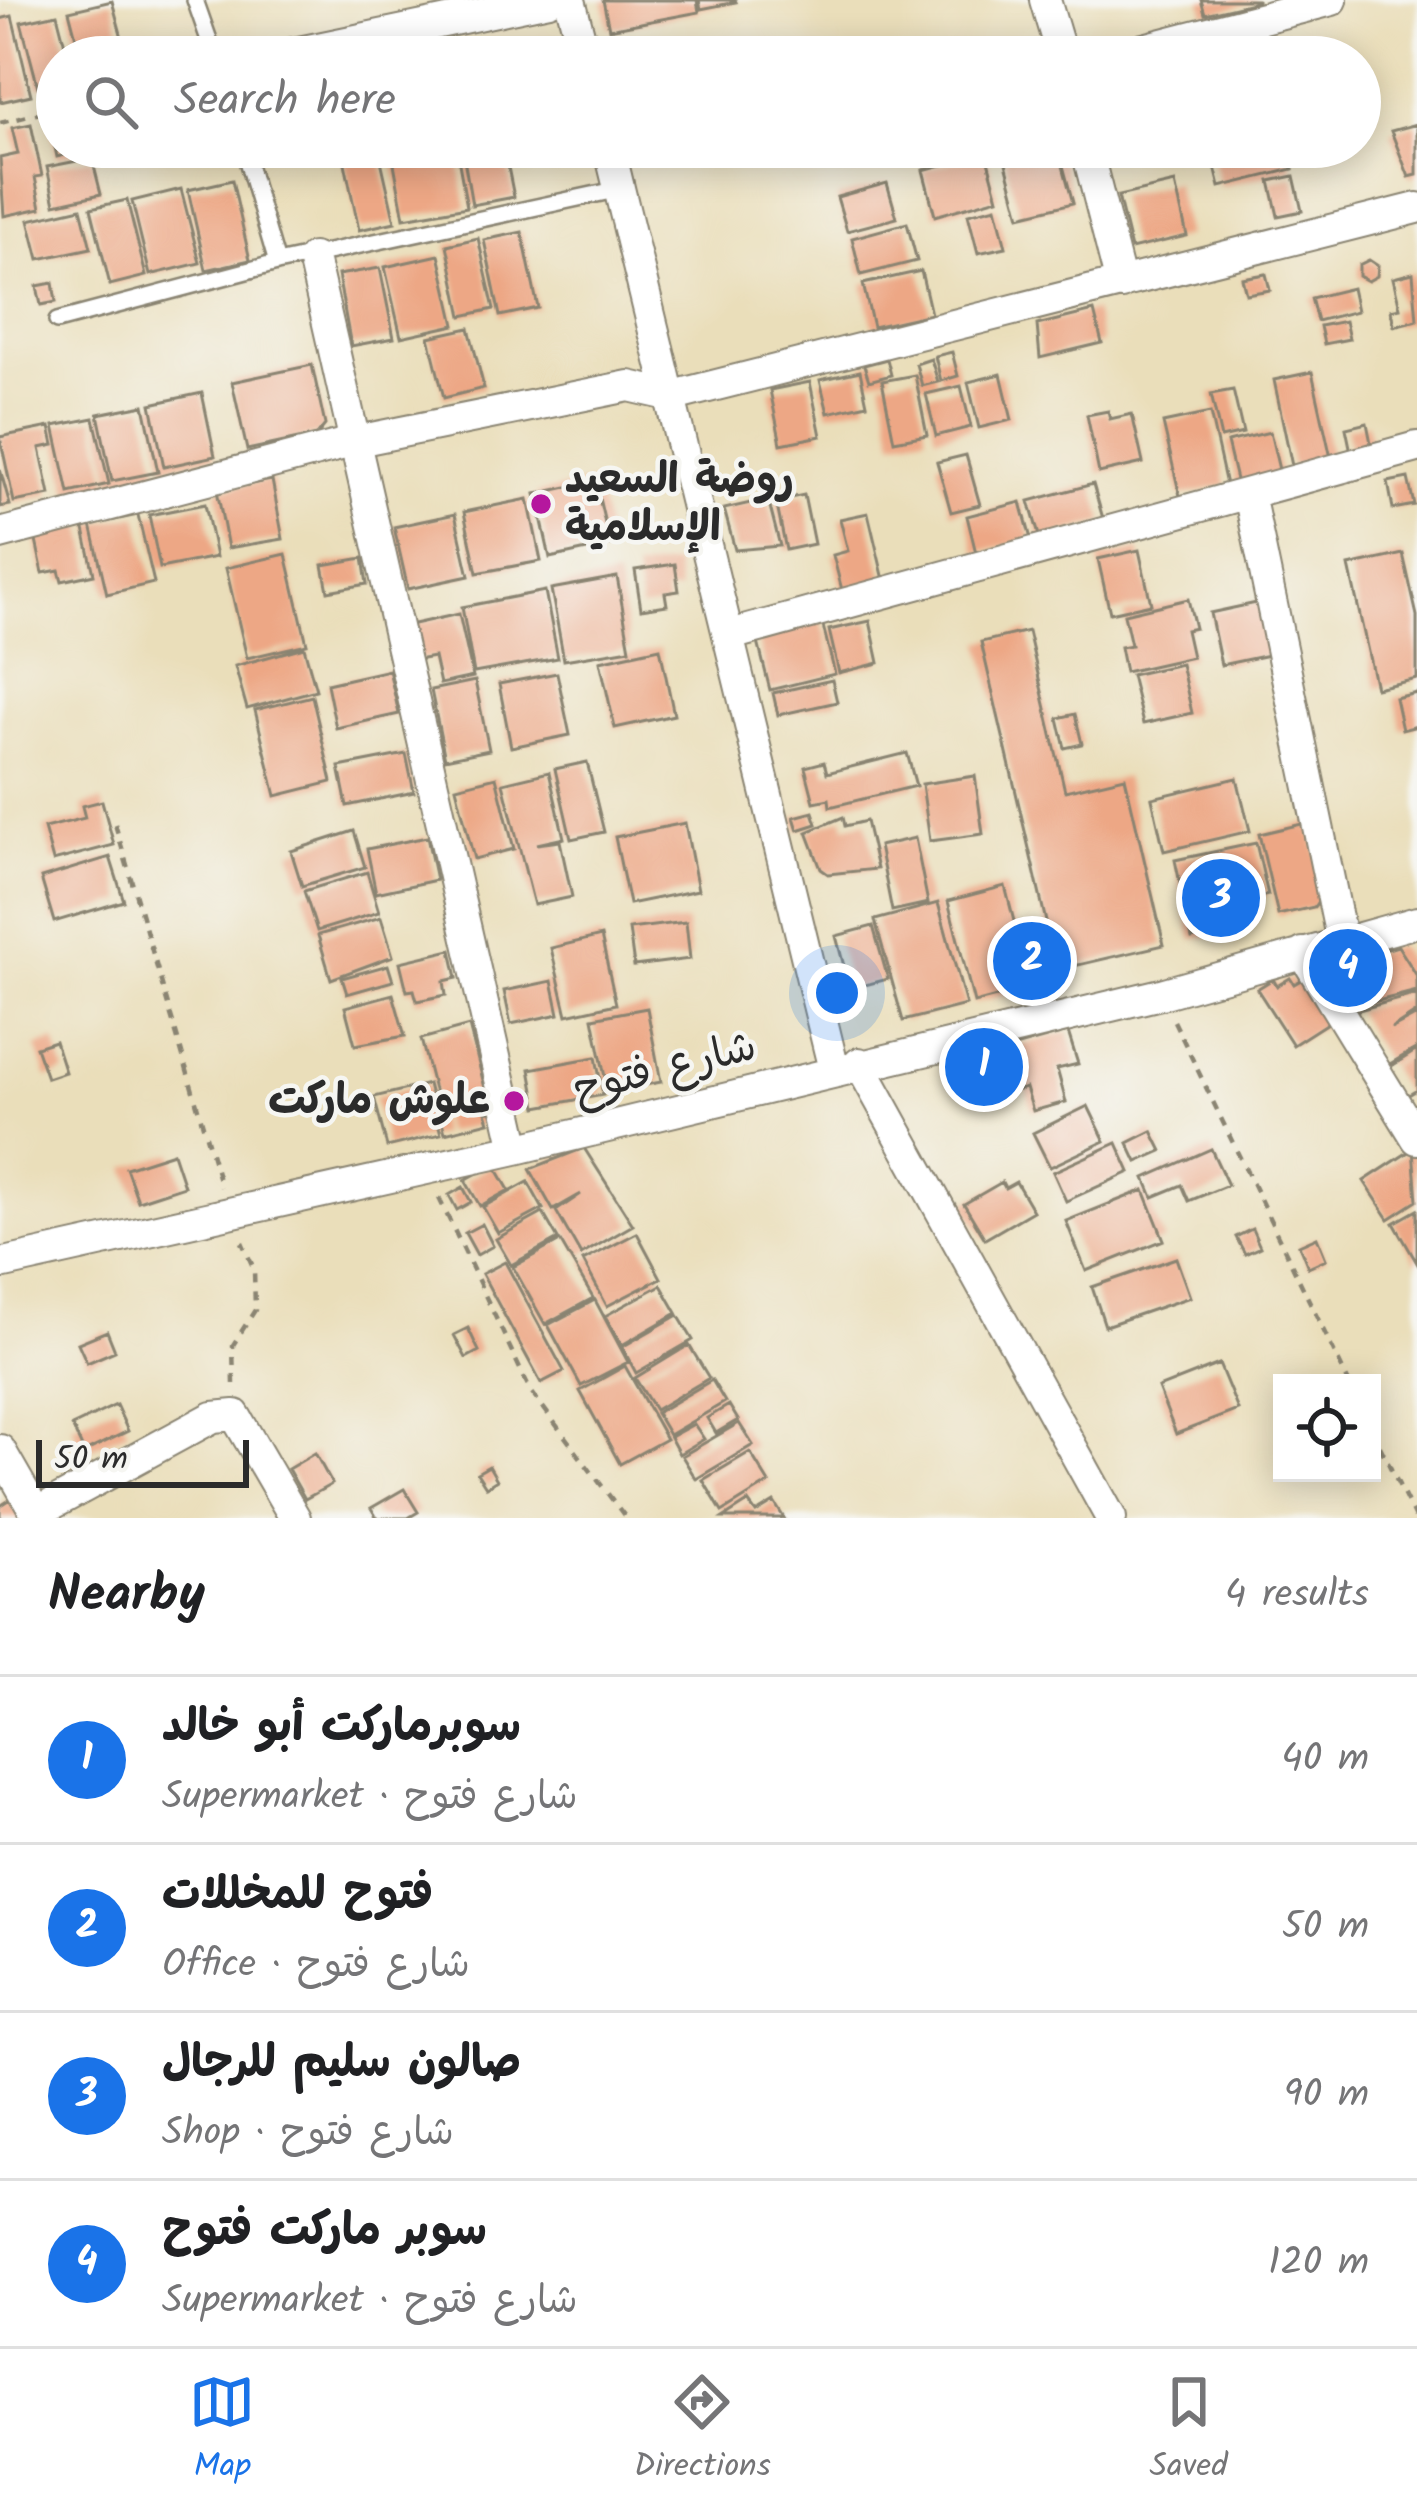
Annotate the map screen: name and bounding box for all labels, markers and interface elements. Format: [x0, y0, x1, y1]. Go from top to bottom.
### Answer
search box [36, 36, 1381, 168]
text: Search here [174, 66, 396, 138]
icon: search [78, 69, 144, 135]
place label: روضة السعيد الإسلامية [565, 447, 794, 562]
marker: روضة السعيد الإسلامية [528, 491, 554, 517]
pin: 3 [1182, 853, 1260, 943]
pin: 2 [993, 916, 1071, 1006]
pin: 4 [1309, 923, 1387, 1013]
your location [807, 963, 867, 1023]
street label: شارع فتوح [566, 1014, 764, 1124]
pin: 1 [945, 1022, 1023, 1112]
place label: علوش ماركت [268, 1068, 490, 1135]
marker: علوش ماركت [501, 1088, 527, 1114]
map controls [1273, 1374, 1381, 1482]
button: locate [1273, 1374, 1381, 1482]
scale bar [36, 1434, 249, 1487]
text: 50 m [54, 1434, 128, 1487]
text: Nearby [48, 1556, 205, 1637]
text: 4 results [1225, 1565, 1369, 1627]
text: سوبرماركت أبو خالد [162, 1692, 521, 1764]
text: 1 [81, 1729, 93, 1791]
text: 40 m [1281, 1729, 1369, 1791]
text: Supermarket · شارع فتوح [162, 1767, 578, 1829]
text: فتوح للمخللات [162, 1860, 433, 1932]
text: 2 [76, 1897, 98, 1959]
text: 50 m [1282, 1897, 1369, 1959]
text: Office · شارع فتوح [162, 1935, 470, 1997]
text: صالون سليم للرجال [162, 2028, 521, 2100]
text: 3 [76, 2065, 98, 2127]
text: 90 m [1284, 2065, 1369, 2127]
text: Shop · شارع فتوح [162, 2103, 454, 2165]
text: سوبر ماركت فتوح [162, 2196, 487, 2268]
text: 4 [76, 2233, 98, 2295]
text: 120 m [1268, 2233, 1369, 2295]
text: Supermarket · شارع فتوح [162, 2271, 578, 2333]
tab: Map [189, 2369, 255, 2494]
tab: Directions [634, 2369, 771, 2494]
tab: Saved [1149, 2369, 1228, 2494]

